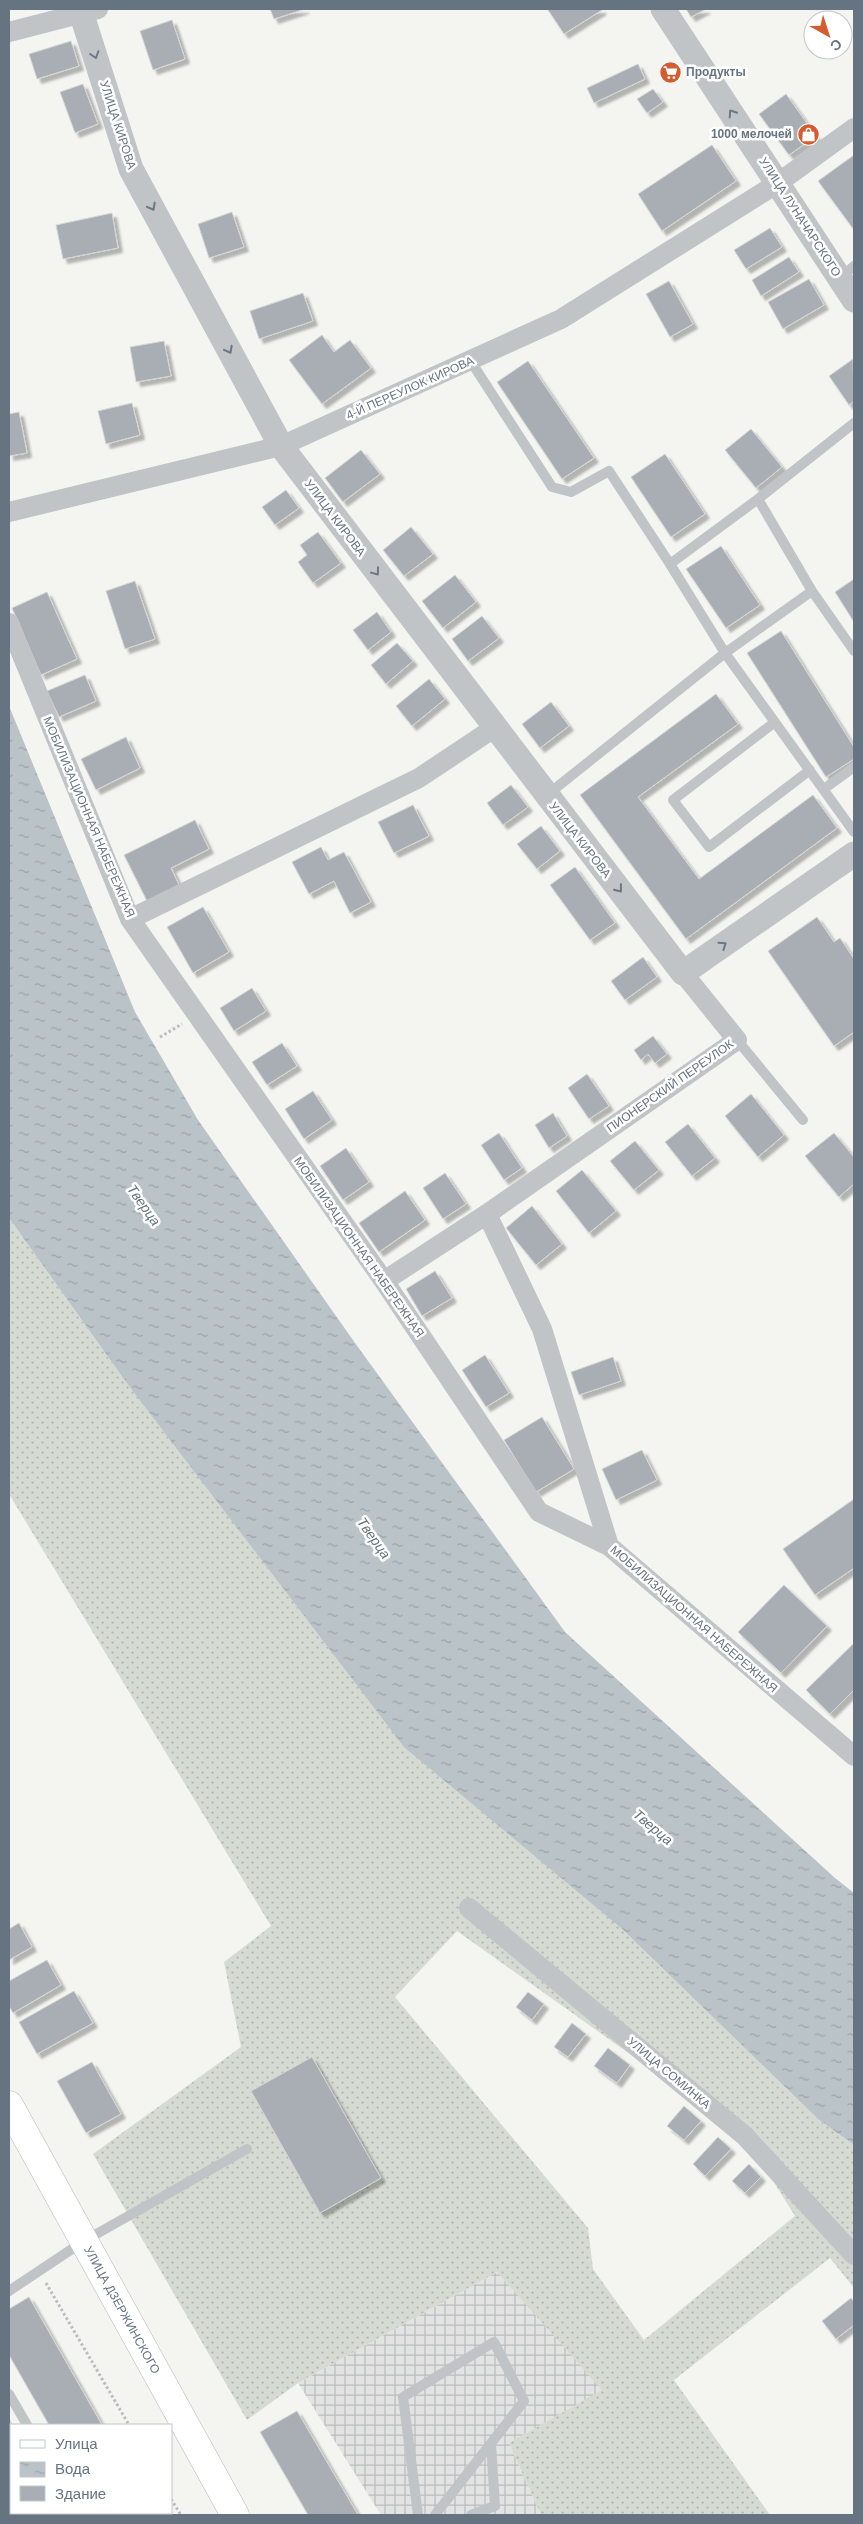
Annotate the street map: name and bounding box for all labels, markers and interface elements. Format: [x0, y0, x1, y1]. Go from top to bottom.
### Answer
north arrow [803, 10, 853, 60]
text: С [827, 36, 845, 55]
one-way arrow [89, 50, 99, 59]
supermarket icon: Продукты [658, 60, 682, 84]
place label: Продукты [686, 65, 746, 79]
street label: УЛИЦА КИРОВА [97, 79, 139, 171]
one-way arrow [728, 109, 738, 118]
shop icon: 1000 мелочей [796, 122, 820, 146]
place label: 1000 мелочей [711, 127, 792, 141]
street label: УЛИЦА ЛУНАЧАРСКОГО [756, 155, 844, 279]
one-way arrow [146, 202, 156, 211]
one-way arrow [223, 345, 233, 354]
street label: 4-Й ПЕРЕУЛОК КИРОВА [344, 353, 476, 423]
street label: УЛИЦА КИРОВА [302, 477, 368, 559]
one-way arrow [370, 566, 379, 576]
street label: МОБИЛИЗАЦИОННАЯ НАБЕРЕЖНАЯ [40, 715, 138, 919]
street label: УЛИЦА КИРОВА [546, 799, 614, 881]
one-way arrow [613, 884, 622, 893]
one-way arrow [717, 942, 727, 951]
street label: ПИОНЕРСКИЙ ПЕРЕУЛОК [603, 1036, 736, 1135]
street label: МОБИЛИЗАЦИОННАЯ НАБЕРЕЖНАЯ [291, 1154, 427, 1340]
water label: Тверца [124, 1181, 164, 1229]
water label: Тверца [354, 1514, 394, 1562]
street label: МОБИЛИЗАЦИОННАЯ НАБЕРЕЖНАЯ [608, 1543, 780, 1695]
water label: Тверца [630, 1806, 676, 1848]
street label: УЛИЦА СОМИНКА [625, 2034, 713, 2112]
street label: УЛИЦА ДЗЕРЖИНСКОГО [81, 2244, 163, 2376]
legend [10, 2424, 172, 2514]
text: Улица [55, 2435, 98, 2452]
text: Вода [55, 2460, 91, 2477]
text: Здание [55, 2485, 106, 2502]

